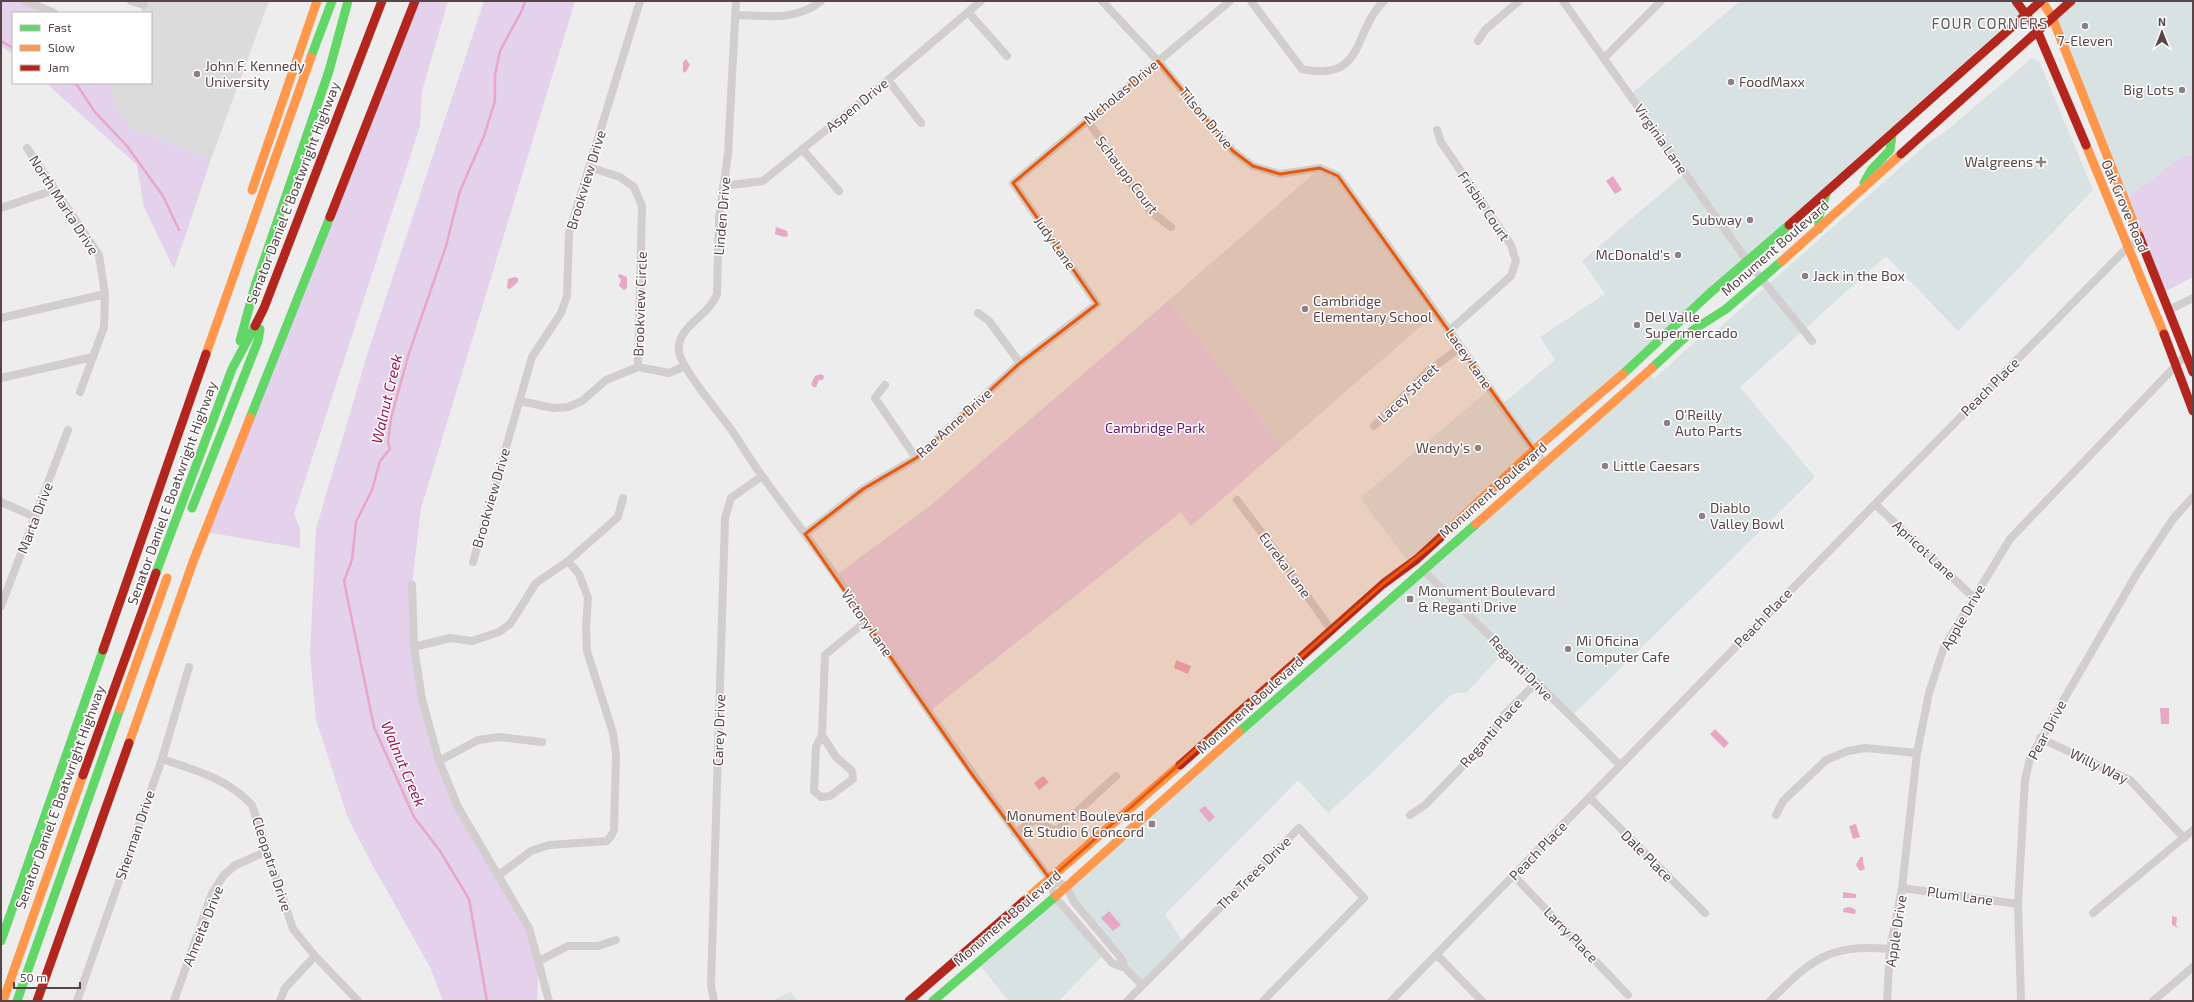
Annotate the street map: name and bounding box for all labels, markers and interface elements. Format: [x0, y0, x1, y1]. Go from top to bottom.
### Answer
legend [12, 12, 152, 84]
north arrow [2142, 12, 2182, 52]
district label: FOUR CORNERS [1932, 14, 2048, 32]
text: N [2158, 15, 2166, 28]
text: Fast [48, 20, 72, 34]
marker: 7-Eleven [2080, 21, 2090, 31]
place label: 7-Eleven [2057, 32, 2113, 49]
text: Slow [48, 40, 75, 54]
street label: Nicholas Drive [1080, 56, 1161, 128]
place label: John F. Kennedy University [205, 57, 305, 90]
text: Jam [48, 60, 69, 74]
marker: John F. Kennedy University [192, 69, 202, 79]
place label: FoodMaxx [1739, 73, 1806, 90]
street label: Aspen Drive [822, 74, 892, 135]
marker: FoodMaxx [1726, 77, 1736, 87]
street label: Senator Daniel E Boatwright Highway [242, 79, 343, 306]
place label: Big Lots [2123, 81, 2174, 98]
street label: Tilson Drive [1176, 83, 1237, 152]
marker: Big Lots [2177, 85, 2187, 95]
street label: Virginia Lane [1631, 100, 1692, 177]
street label: Brookview Drive [562, 128, 609, 232]
street label: Schaupp Court [1093, 133, 1162, 217]
street label: North Marta Drive [26, 152, 103, 258]
place label: Walgreens [1965, 153, 2033, 170]
marker: Walgreens [2036, 157, 2046, 167]
street label: Oak Grove Road [2098, 157, 2153, 255]
street label: Frisbie Court [1455, 168, 1514, 244]
street label: Linden Drive [710, 176, 733, 256]
street label: Monument Boulevard [1717, 196, 1832, 299]
place label: Subway [1692, 211, 1743, 228]
street label: Judy Lane [1031, 213, 1080, 273]
marker: Subway [1745, 215, 1755, 225]
place label: McDonald's [1596, 246, 1670, 263]
marker: McDonald's [1673, 250, 1683, 260]
street label: Brookview Circle [629, 251, 650, 357]
place label: Jack in the Box [1813, 267, 1905, 284]
marker: Jack in the Box [1800, 271, 1810, 281]
place label: Cambridge Elementary School [1313, 292, 1433, 325]
marker: Cambridge Elementary School [1300, 304, 1310, 314]
place label: Del Valle Supermercado [1645, 308, 1738, 341]
marker: Del Valle Supermercado [1632, 320, 1642, 330]
street label: Lacey Lane [1442, 325, 1496, 392]
water label: Walnut Creek [367, 352, 405, 445]
street label: Peach Place [1957, 354, 2022, 419]
street label: Lacey Street [1374, 359, 1442, 426]
street label: Senator Daniel E Boatwright Highway [123, 378, 220, 607]
street label: Rae Anne Drive [912, 384, 995, 461]
place label: O'Reilly Auto Parts [1675, 406, 1742, 439]
marker: O'Reilly Auto Parts [1662, 418, 1672, 428]
park label: Cambridge Park [1105, 419, 1205, 436]
street label: Monument Boulevard [1435, 438, 1550, 541]
place label: Wendy's [1416, 439, 1470, 456]
marker: Wendy's [1473, 443, 1483, 453]
street label: Brookview Drive [468, 446, 513, 550]
place label: Little Caesars [1613, 457, 1700, 474]
marker: Little Caesars [1600, 461, 1610, 471]
street label: Marta Drive [13, 480, 56, 556]
place label: Diablo Valley Bowl [1710, 499, 1785, 532]
marker: Diablo Valley Bowl [1697, 511, 1707, 521]
street label: Apricot Lane [1889, 516, 1959, 583]
street label: Eureka Lane [1256, 528, 1315, 601]
street label: Apple Drive [1937, 581, 1988, 653]
place label: Monument Boulevard & Reganti Drive [1418, 582, 1556, 615]
street label: Peach Place [1730, 584, 1795, 651]
street label: Victory Lane [838, 586, 897, 660]
marker: Monument Boulevard & Reganti Drive [1405, 594, 1415, 604]
street label: Reganti Drive [1486, 631, 1557, 704]
place label: Mi Oficina Computer Cafe [1576, 632, 1670, 665]
marker: Mi Oficina Computer Cafe [1563, 644, 1573, 654]
street label: Monument Boulevard [1193, 652, 1306, 757]
street label: Senator Daniel E Boatwright Highway [11, 682, 108, 911]
street label: Carey Drive [709, 694, 728, 766]
street label: Reganti Place [1456, 695, 1525, 771]
street label: Pear Drive [2024, 697, 2069, 762]
water label: Walnut Creek [378, 718, 430, 809]
street label: Willy Way [2067, 744, 2132, 787]
street label: Sherman Drive [111, 788, 158, 882]
place label: Monument Boulevard & Studio 6 Concord [1007, 807, 1144, 840]
street label: Cleopatra Drive [249, 814, 296, 913]
street label: Peach Place [1505, 817, 1570, 884]
marker: Monument Boulevard & Studio 6 Concord [1147, 819, 1157, 829]
street label: Dale Place [1618, 826, 1677, 885]
street label: The Trees Drive [1213, 832, 1294, 913]
street label: Monument Boulevard [949, 866, 1064, 969]
street label: Plum Lane [1926, 882, 1994, 909]
street label: Ahneita Drive [179, 883, 226, 969]
street label: Apple Drive [1881, 894, 1910, 968]
street label: Larry Place [1541, 903, 1602, 966]
scale bar [14, 964, 80, 990]
text: 50 m [20, 970, 47, 984]

